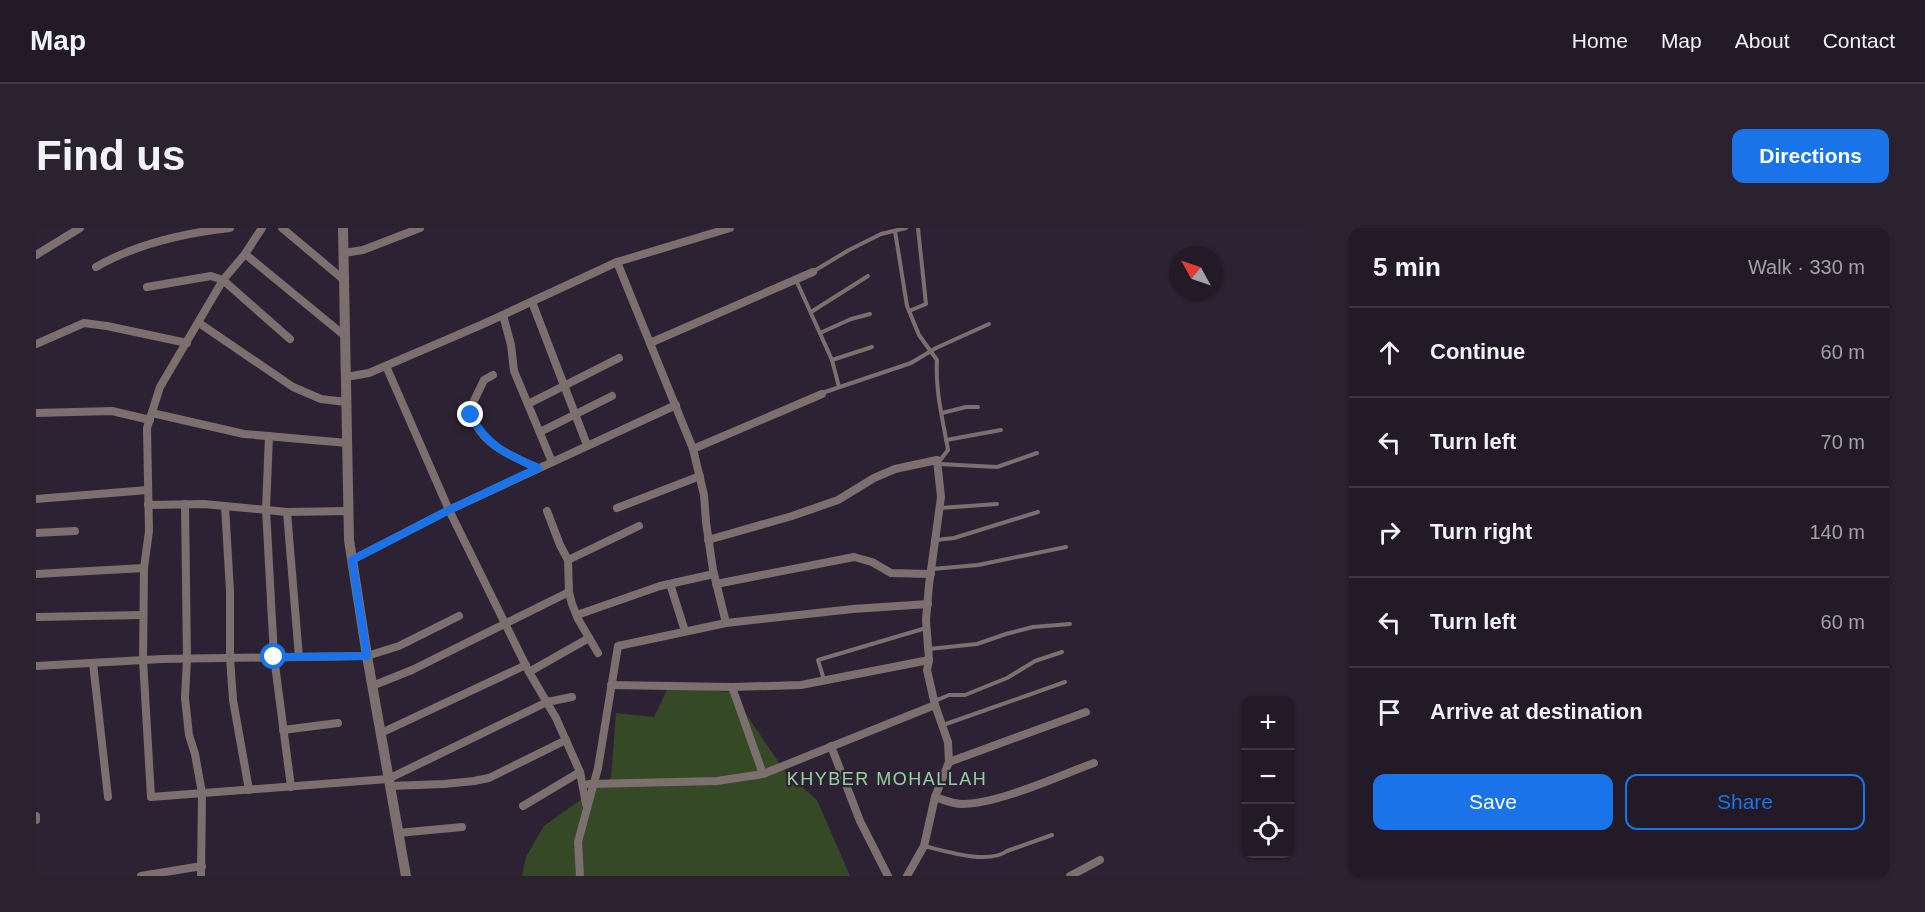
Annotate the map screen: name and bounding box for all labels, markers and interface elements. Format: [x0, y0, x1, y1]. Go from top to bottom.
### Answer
text: Map [30, 25, 86, 56]
text: Home [1572, 29, 1628, 52]
text: Map [1661, 29, 1702, 52]
text: About [1735, 29, 1790, 52]
text: Contact [1823, 29, 1895, 52]
button: Directions [1732, 129, 1889, 183]
text: Find us [36, 132, 185, 179]
north arrow [1169, 246, 1223, 300]
text: 5 min [1373, 252, 1441, 282]
text: Walk · 330 m [1748, 256, 1865, 278]
icon: ahead [1373, 336, 1406, 369]
text: Continue [1430, 339, 1525, 364]
text: 60 m [1821, 341, 1865, 363]
route end [457, 401, 483, 427]
icon: left [1373, 426, 1406, 459]
text: Turn left [1430, 429, 1516, 454]
text: 70 m [1821, 431, 1865, 453]
icon: right [1373, 516, 1406, 549]
text: Turn right [1430, 519, 1532, 544]
text: 140 m [1809, 521, 1865, 543]
icon: left [1373, 606, 1406, 639]
text: Turn left [1430, 609, 1516, 634]
text: 60 m [1821, 611, 1865, 633]
route start [260, 643, 286, 669]
map controls [1241, 696, 1295, 858]
button: + [1241, 696, 1295, 750]
icon: arrive [1373, 696, 1406, 729]
text: Arrive at destination [1430, 699, 1643, 724]
button: − [1241, 750, 1295, 804]
district label: KHYBER MOHALLAH [787, 769, 987, 789]
button: Save [1373, 774, 1613, 830]
button: Share [1625, 774, 1865, 830]
button: locate [1241, 804, 1295, 858]

